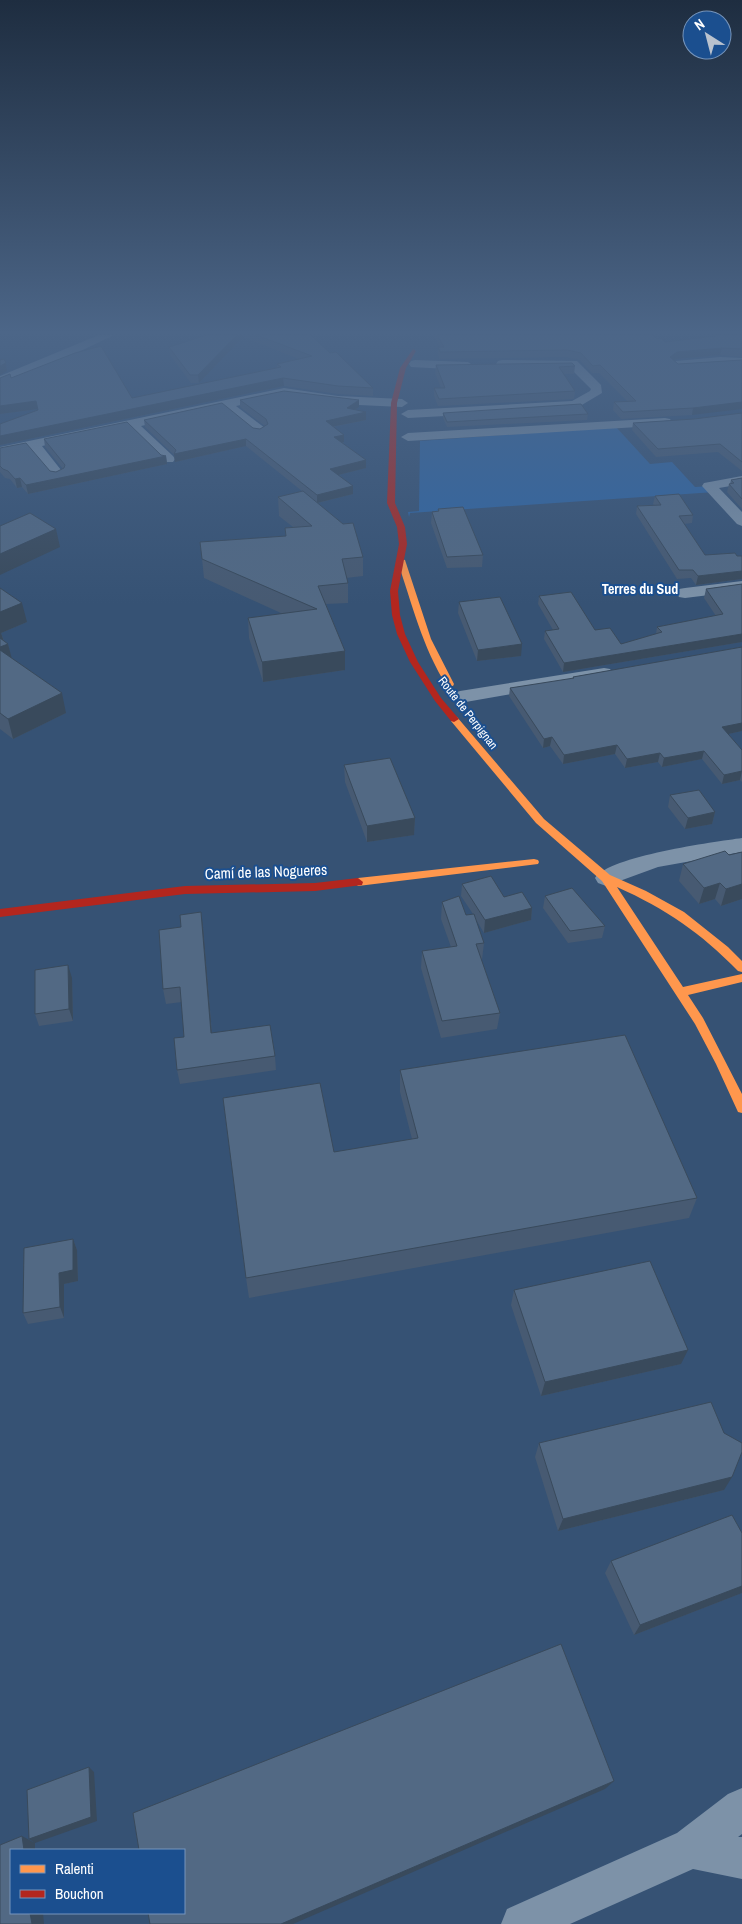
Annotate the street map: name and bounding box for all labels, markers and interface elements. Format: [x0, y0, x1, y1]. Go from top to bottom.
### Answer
north arrow [682, 10, 732, 60]
text: N [691, 15, 708, 34]
district label: Terres du Sud [602, 580, 678, 598]
street label: Route de Perpignan [435, 673, 501, 753]
street label: Camí de las Nogueres [204, 859, 327, 884]
legend [10, 1849, 185, 1914]
text: Ralenti [55, 1858, 94, 1879]
text: Bouchon [55, 1883, 104, 1904]

